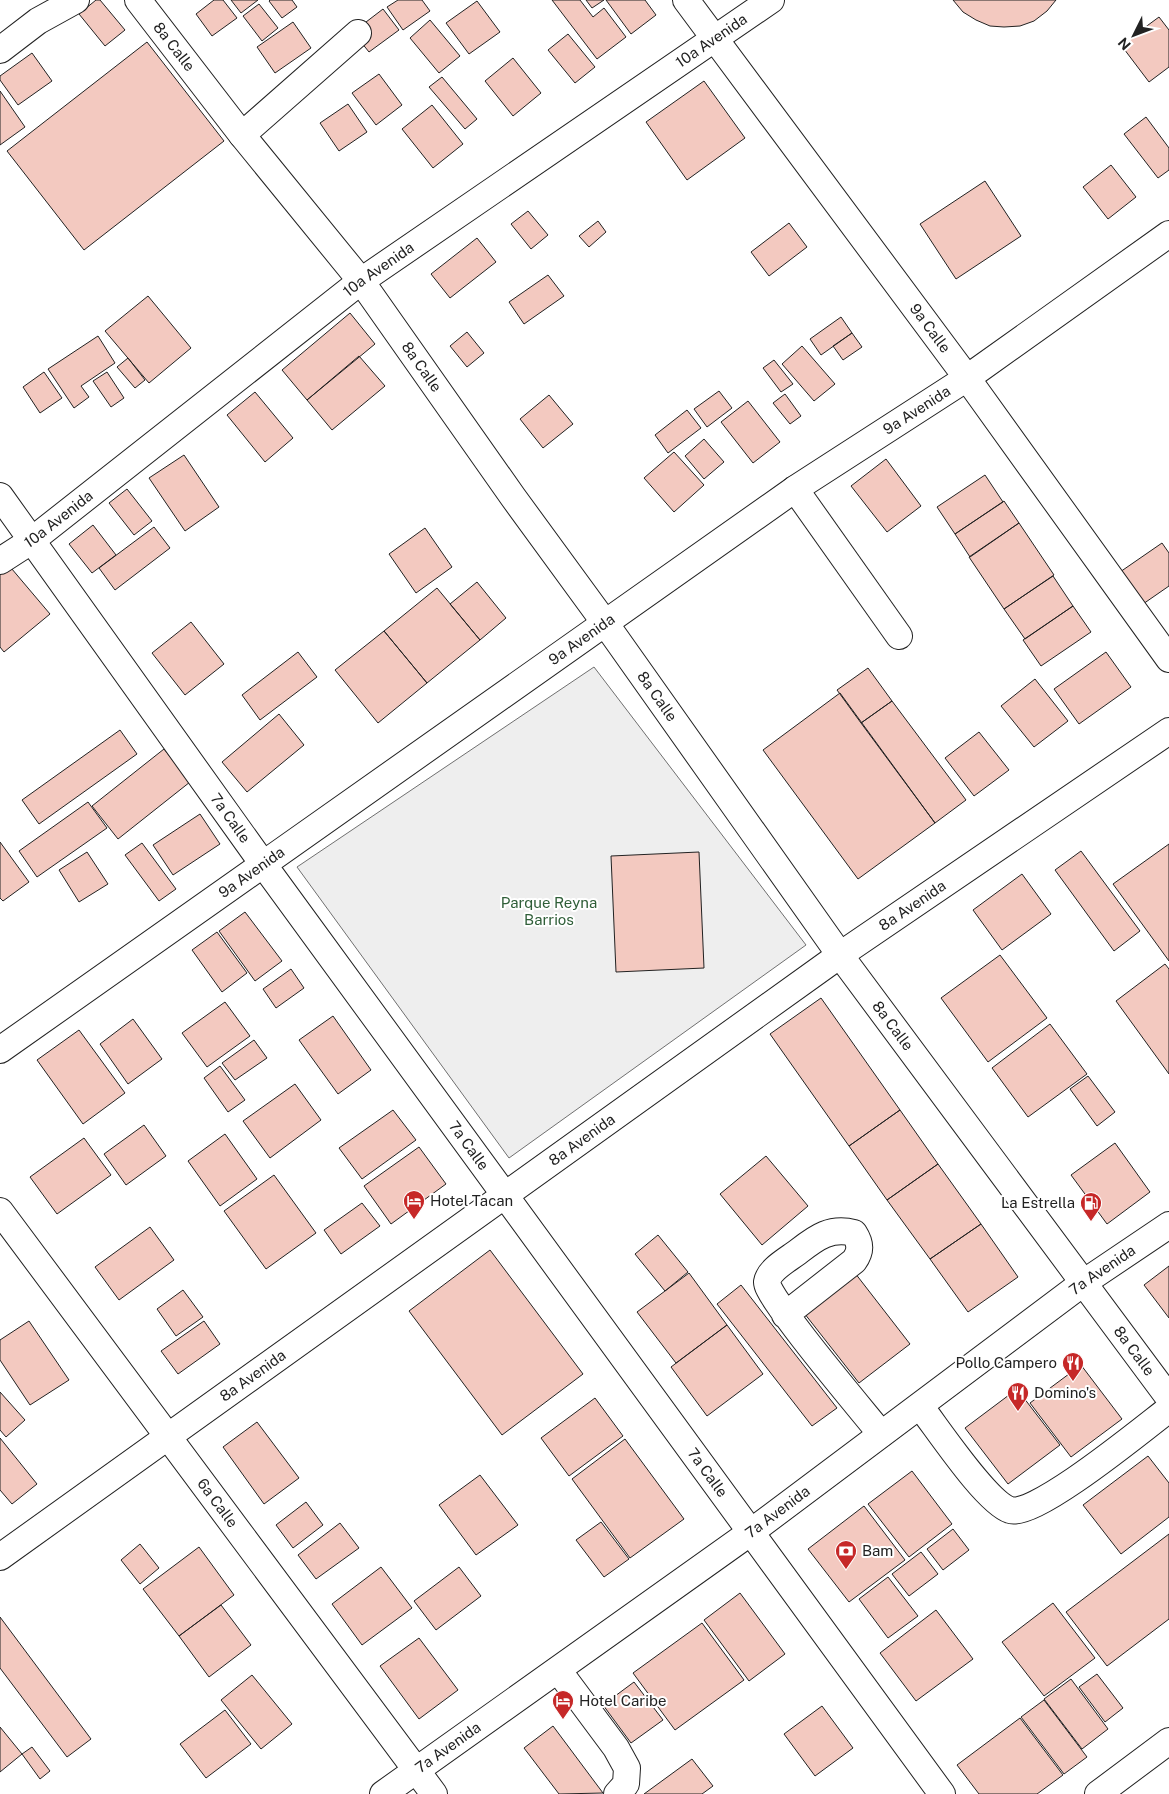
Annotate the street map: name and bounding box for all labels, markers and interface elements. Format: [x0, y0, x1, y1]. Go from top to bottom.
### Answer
street label: 10a Avenida [672, 10, 750, 71]
north arrow [1109, 10, 1159, 60]
street label: 8a Calle [150, 19, 199, 74]
text: N [1115, 34, 1134, 53]
street label: 10a Avenida [339, 238, 417, 300]
street label: 9a Calle [907, 300, 954, 356]
street label: 8a Calle [399, 338, 445, 395]
street label: 9a Avenida [880, 382, 953, 438]
street label: 10a Avenida [21, 487, 96, 551]
street label: 9a Avenida [545, 610, 618, 668]
street label: 8a Calle [634, 668, 681, 725]
street label: 7a Calle [207, 790, 254, 846]
street label: 9a Avenida [215, 843, 288, 901]
street label: 8a Avenida [875, 877, 949, 934]
park label: Parque Reyna Barrios [501, 894, 597, 928]
street label: 8a Calle [869, 998, 917, 1054]
street label: 8a Avenida [545, 1110, 618, 1169]
street label: 7a Calle [445, 1117, 493, 1173]
hotel icon: Hotel Tacan [402, 1189, 426, 1220]
fuel station icon: La Estrella [1079, 1191, 1103, 1222]
place label: Hotel Tacan [430, 1192, 513, 1209]
place label: La Estrella [1001, 1194, 1075, 1211]
street label: 7a Avenida [1066, 1241, 1138, 1298]
street label: 8a Calle [1111, 1323, 1158, 1379]
street label: 8a Avenida [216, 1346, 289, 1405]
restaurant icon: Pollo Campero [1061, 1351, 1085, 1382]
place label: Pollo Campero [955, 1354, 1057, 1371]
restaurant icon: Domino's [1006, 1381, 1030, 1412]
place label: Domino's [1034, 1384, 1096, 1401]
street label: 7a Calle [684, 1445, 731, 1500]
street label: 6a Calle [194, 1475, 242, 1531]
street label: 7a Avenida [742, 1482, 813, 1541]
bank icon: Bam [834, 1539, 858, 1570]
place label: Bam [862, 1542, 893, 1559]
hotel icon: Hotel Caribe [551, 1689, 575, 1720]
place label: Hotel Caribe [579, 1692, 666, 1709]
street label: 7a Avenida [412, 1718, 484, 1776]

